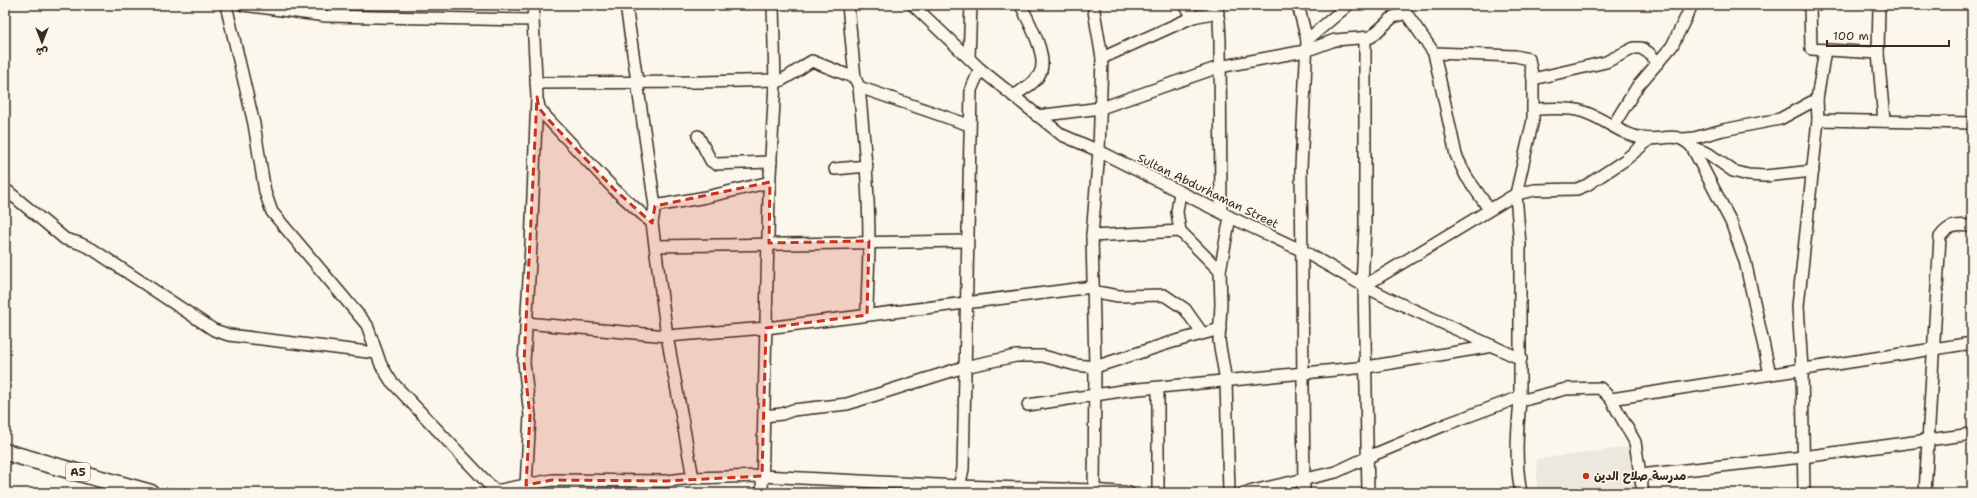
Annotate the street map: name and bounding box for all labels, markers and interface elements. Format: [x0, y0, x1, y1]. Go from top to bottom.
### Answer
north arrow [22, 22, 62, 62]
scale bar [1827, 22, 1949, 48]
text: 100 m [1833, 28, 1869, 44]
text: ش [36, 44, 48, 59]
street label: Sultan Abdurhaman Street [1135, 150, 1281, 232]
road number: A5 [66, 463, 90, 481]
place label: مدرسة صلاح الدين [1594, 468, 1686, 484]
marker: مدرسة صلاح الدين [1581, 471, 1591, 481]

